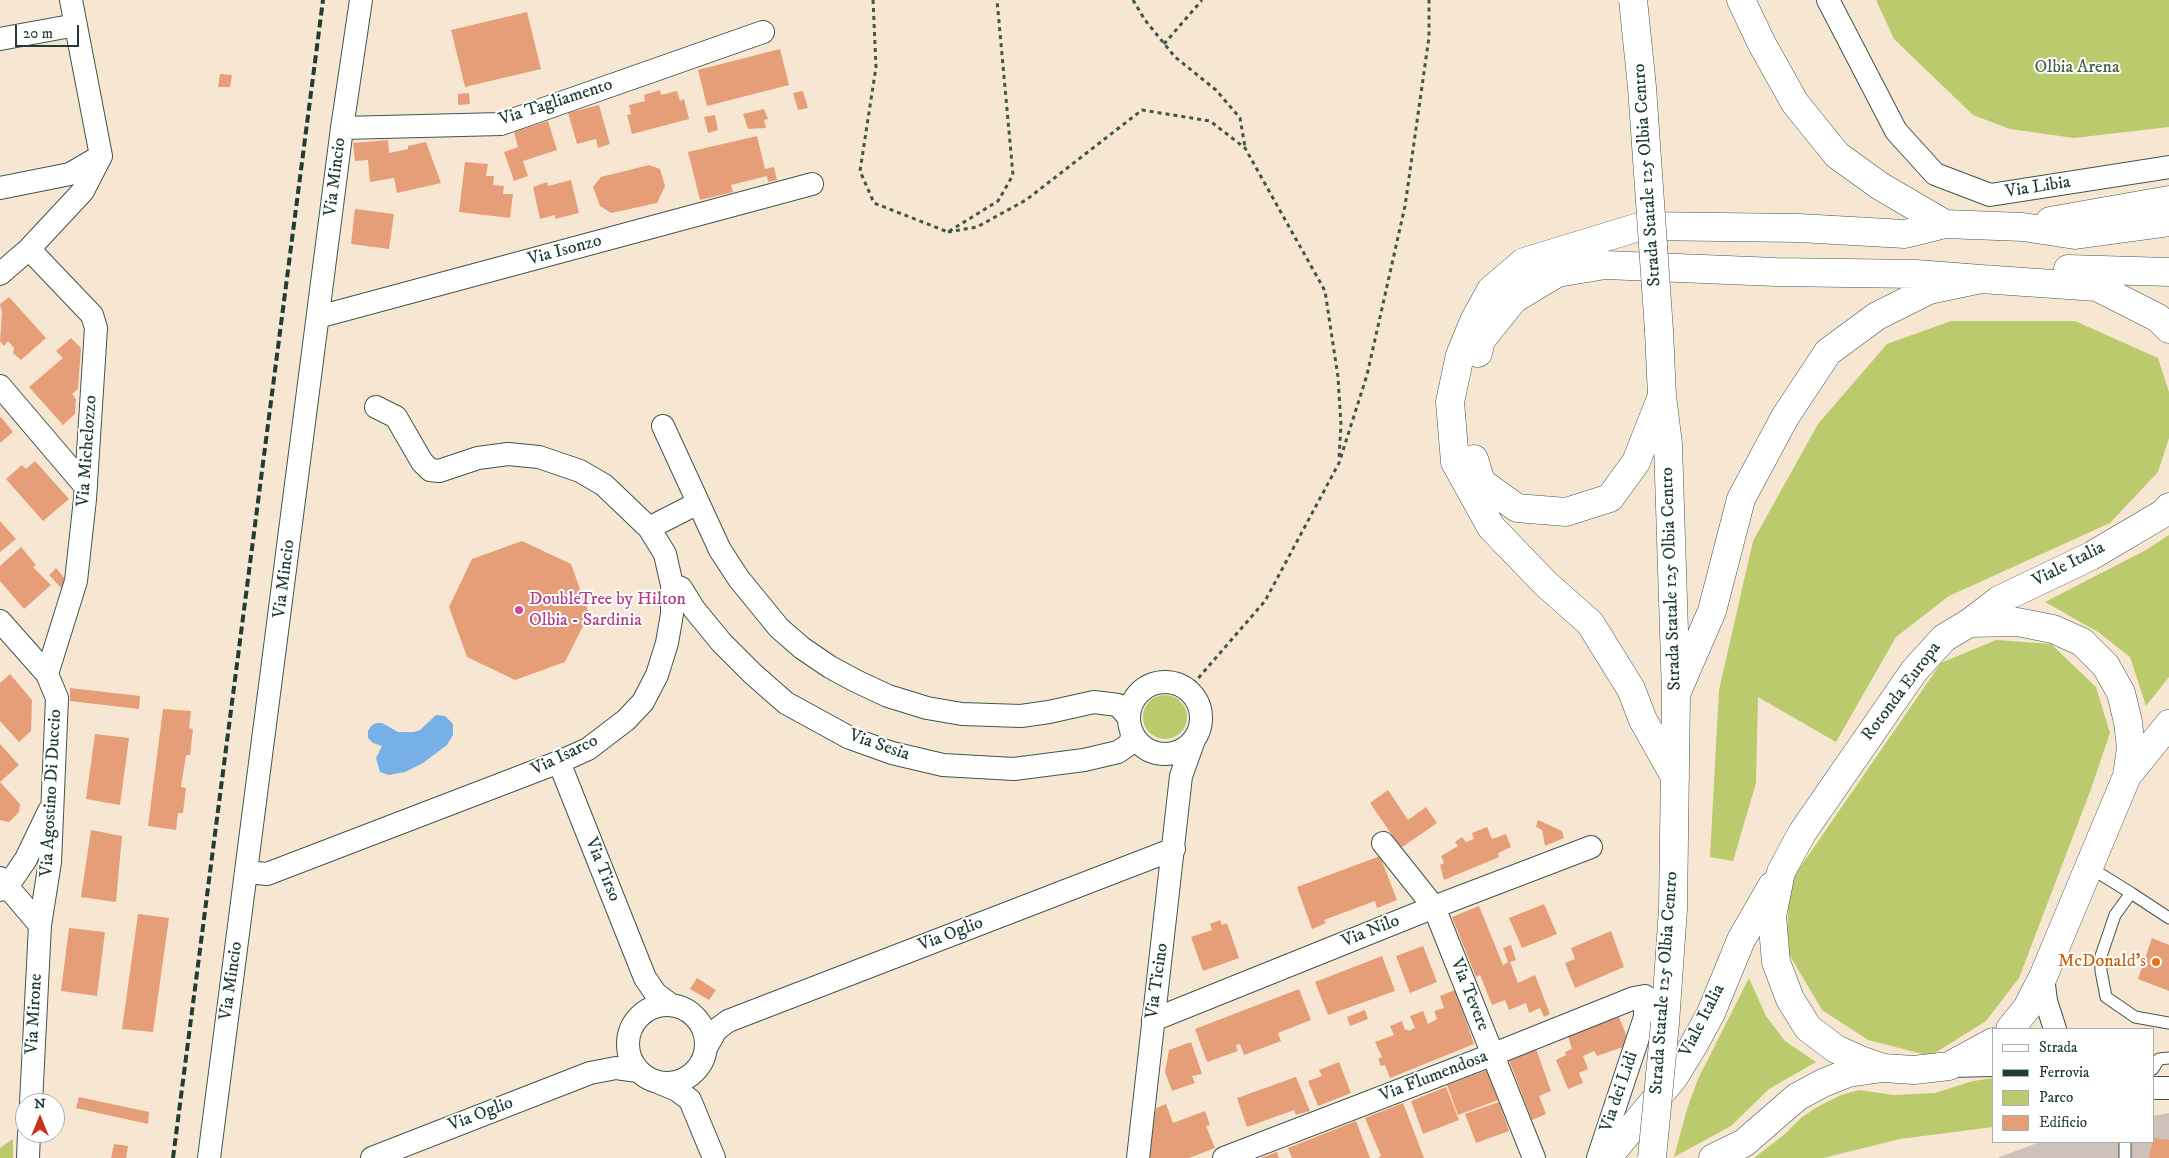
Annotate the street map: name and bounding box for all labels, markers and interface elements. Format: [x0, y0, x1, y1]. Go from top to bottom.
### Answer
scale bar [18, 15, 81, 47]
text: 20 m [23, 24, 53, 43]
park label: Olbia Arena [2034, 57, 2120, 79]
street label: Strada Statale 125 Olbia Centro [1629, 63, 1667, 287]
street label: Via Tagliamento [496, 74, 616, 132]
street label: Via Mincio [320, 136, 352, 218]
street label: Via Libia [2004, 172, 2072, 204]
street label: Via Isonzo [526, 231, 604, 271]
street label: Via Michelozzo [73, 395, 103, 507]
street label: Strada Statale 125 Olbia Centro [1657, 467, 1687, 691]
street label: Via Mincio [269, 538, 301, 620]
street label: Viale Italia [2029, 538, 2109, 592]
place label: DoubleTree by Hilton Olbia - Sardinia [529, 589, 686, 632]
marker: DoubleTree by Hilton Olbia - Sardinia [513, 604, 525, 616]
street label: Rotonda Europa [1858, 638, 1946, 746]
street label: Via Agostino Di Duccio [37, 709, 67, 877]
street label: Via Sesia [846, 726, 912, 766]
street label: Via Isarco [528, 731, 602, 781]
street label: Via Tirso [579, 835, 625, 905]
street label: Strada Statale 125 Olbia Centro [1646, 871, 1684, 1095]
street label: Via Nilo [1339, 911, 1403, 953]
street label: Via Oglio [916, 913, 986, 957]
street label: Via Mincio [216, 940, 248, 1022]
street label: Via Ticino [1142, 942, 1174, 1020]
place label: McDonald's [2058, 951, 2146, 973]
street label: Via Tevere [1445, 956, 1493, 1034]
marker: McDonald's [2150, 956, 2162, 968]
street label: Via Mirone [22, 973, 48, 1055]
street label: Viale Italia [1676, 981, 1730, 1061]
legend [1992, 1028, 2154, 1143]
text: Strada [2039, 1038, 2077, 1057]
street label: Via Flumendosa [1377, 1046, 1491, 1108]
street label: Via dei Lidi [1596, 1049, 1644, 1135]
text: Ferrovia [2039, 1063, 2089, 1082]
text: Parco [2039, 1088, 2073, 1107]
north arrow [15, 1093, 65, 1143]
street label: Via Oglio [446, 1093, 516, 1137]
text: N [34, 1095, 46, 1113]
text: Edificio [2039, 1113, 2087, 1132]

